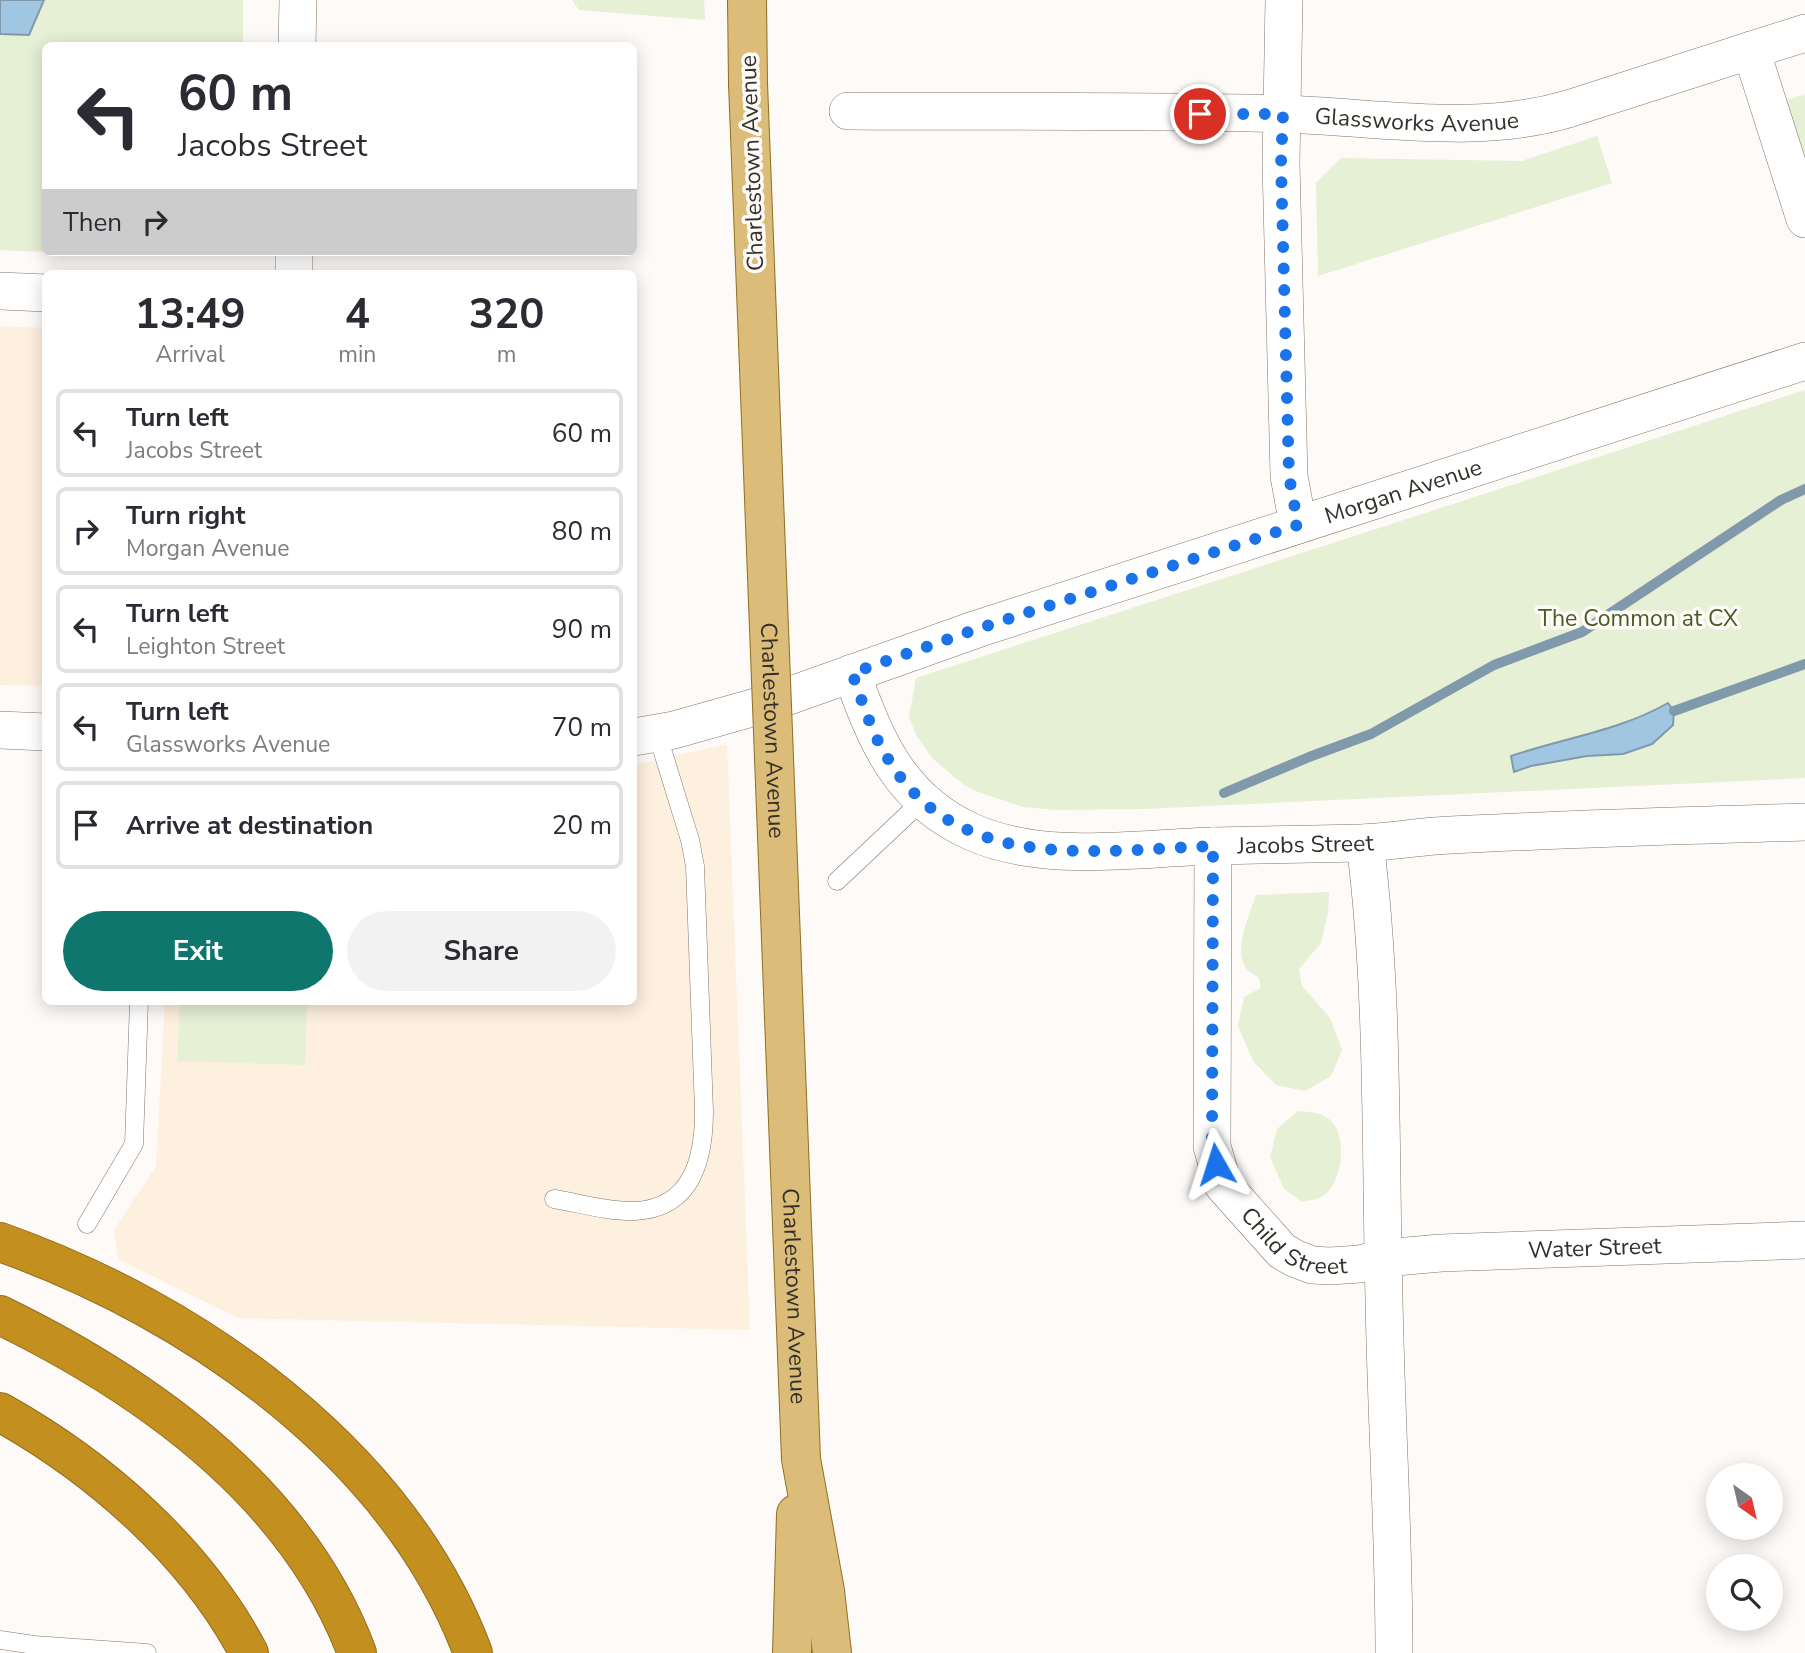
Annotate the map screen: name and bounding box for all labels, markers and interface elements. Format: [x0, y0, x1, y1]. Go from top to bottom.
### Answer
street label: Charlestown Avenue [733, 55, 771, 271]
text: 60 m [178, 60, 293, 127]
icon: left [63, 70, 154, 161]
pin [1170, 84, 1230, 144]
icon: arrive [1181, 95, 1219, 133]
street label: Glassworks Avenue [1314, 100, 1521, 139]
text: Jacobs Street [178, 124, 367, 167]
icon: right [136, 203, 174, 241]
text: Then [63, 205, 122, 240]
text: 13:49 [135, 286, 246, 343]
text: 4 [345, 286, 370, 343]
text: 320 [469, 286, 544, 343]
text: Arrival [156, 339, 225, 370]
text: min [338, 339, 376, 370]
text: m [497, 339, 517, 370]
text: Turn left [126, 400, 229, 435]
icon: left [67, 414, 105, 452]
text: 60 m [552, 416, 612, 451]
text: Jacobs Street [126, 435, 262, 466]
street label: Morgan Avenue [1320, 451, 1486, 531]
text: Turn right [126, 498, 245, 533]
icon: right [67, 512, 105, 550]
text: 80 m [552, 514, 612, 549]
text: Morgan Avenue [126, 533, 289, 564]
text: Turn left [126, 596, 229, 631]
park label: The Common at CX [1538, 603, 1738, 634]
icon: left [67, 610, 105, 648]
text: 90 m [552, 612, 612, 647]
street label: Charlestown Avenue [753, 622, 793, 839]
text: Leighton Street [126, 631, 285, 662]
text: Turn left [126, 694, 229, 729]
icon: left [67, 708, 105, 746]
text: 70 m [552, 710, 612, 745]
text: Glassworks Avenue [126, 729, 330, 760]
icon: arrive [67, 806, 105, 844]
text: Arrive at destination [126, 808, 373, 843]
text: 20 m [552, 808, 612, 843]
street label: Jacobs Street [1236, 827, 1375, 861]
button: Exit [63, 911, 333, 991]
button: Share [347, 911, 616, 991]
position arrow [1179, 1127, 1253, 1201]
street label: Charlestown Avenue [775, 1188, 814, 1405]
street label: Child Street [1234, 1200, 1349, 1282]
street label: Water Street [1527, 1230, 1663, 1265]
north arrow [1706, 1463, 1783, 1540]
map controls [1706, 1463, 1783, 1631]
button: search [1706, 1554, 1783, 1631]

